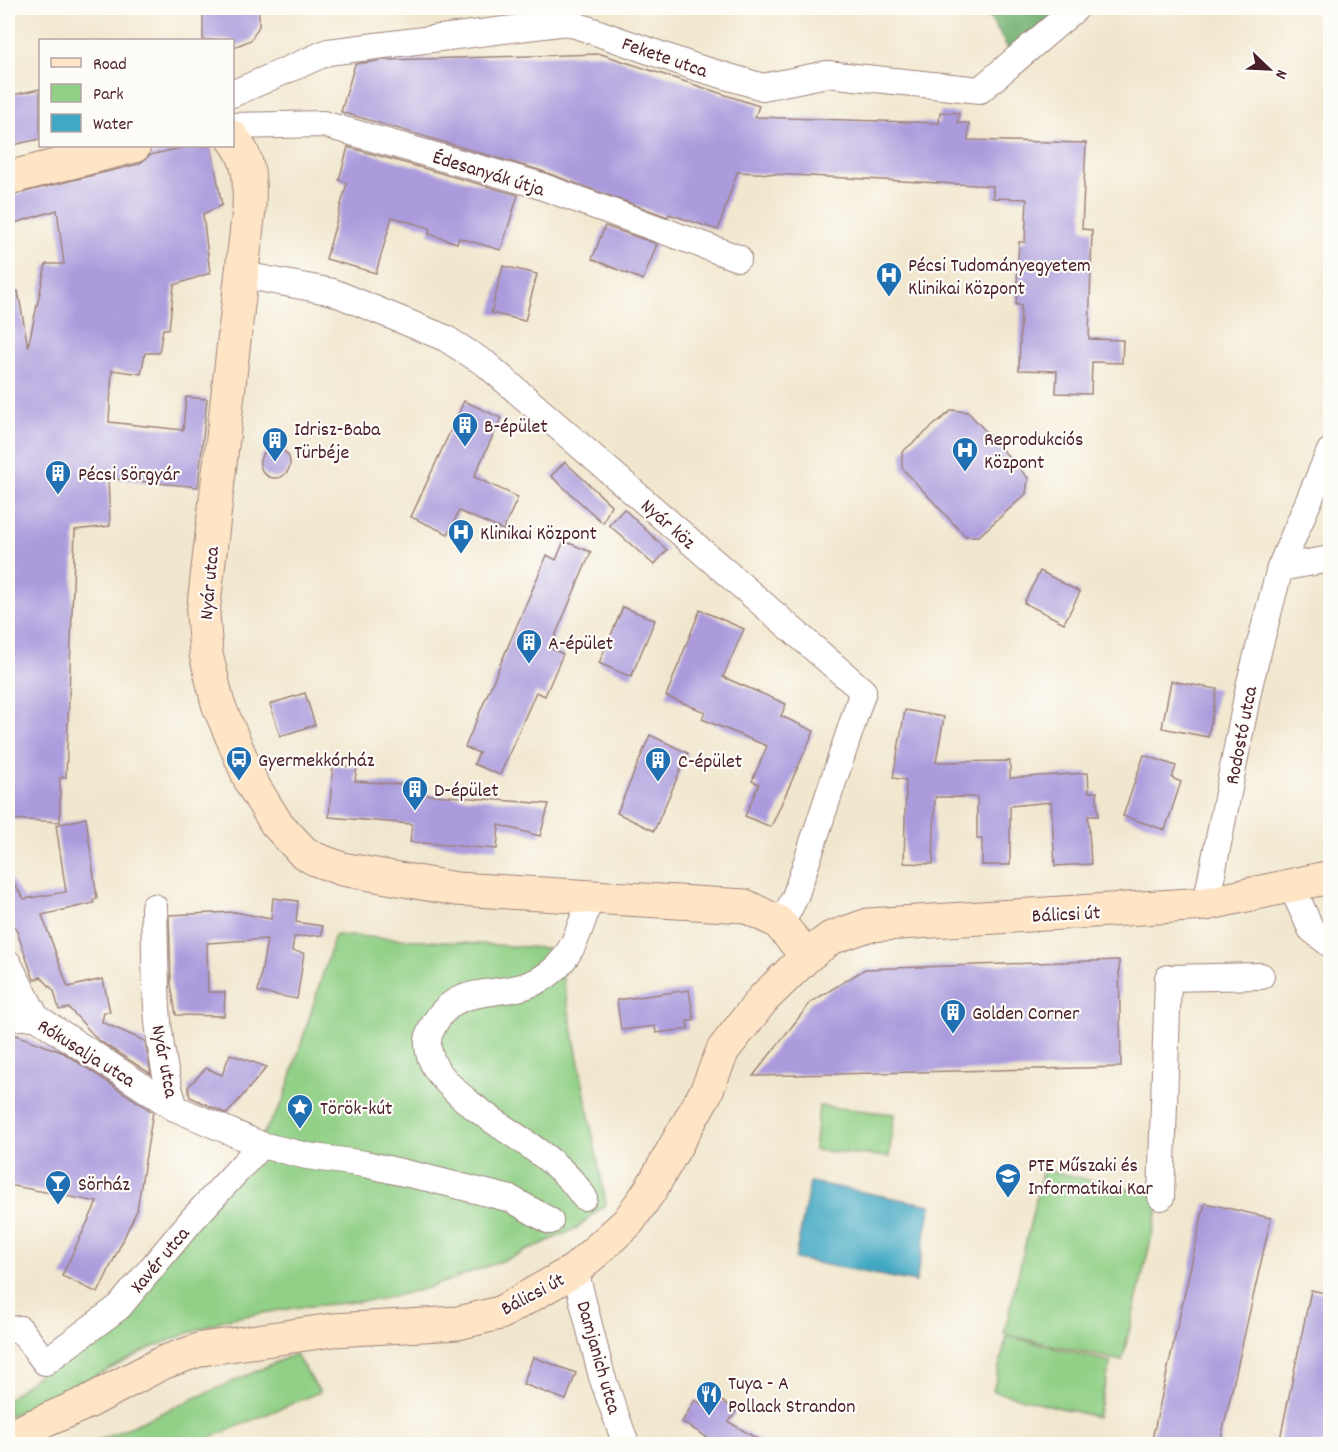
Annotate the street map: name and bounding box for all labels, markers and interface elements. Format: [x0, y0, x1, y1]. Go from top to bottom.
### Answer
street label: Fekete utca [617, 31, 711, 87]
legend [39, 39, 234, 147]
north arrow [1239, 39, 1299, 99]
text: Road [93, 53, 127, 78]
text: N [1268, 66, 1293, 82]
text: Park [93, 83, 124, 108]
text: Water [93, 113, 133, 138]
street label: Édesanyák útja [429, 145, 548, 205]
place label: Pécsi Tudományegyetem Klinikai Központ [908, 253, 1091, 304]
hospital icon: Pécsi Tudományegyetem Klinikai Központ [874, 260, 904, 298]
building icon: B-épület [450, 410, 480, 448]
place label: B-épület [484, 414, 548, 442]
place label: Idrisz-Baba Türbéje [294, 417, 381, 468]
building icon: Idrisz-Baba Türbéje [260, 425, 290, 463]
place label: Reprodukciós Központ [984, 427, 1083, 478]
hospital icon: Reprodukciós Központ [950, 435, 980, 473]
building icon: Pécsi Sörgyár [43, 458, 73, 496]
place label: Pécsi Sörgyár [78, 462, 180, 490]
street label: Nyár köz [633, 493, 701, 557]
hospital icon: Klinikai Központ [446, 517, 476, 555]
place label: Klinikai Központ [480, 521, 597, 549]
street label: Nyár utca [194, 545, 228, 621]
building icon: A-épület [514, 627, 544, 665]
place label: A-épület [548, 631, 613, 659]
street label: Rodostó utca [1220, 683, 1266, 787]
bus stop icon: Gyermekkórház [224, 744, 254, 782]
building icon: C-épület [643, 745, 673, 783]
place label: Gyermekkórház [258, 748, 375, 776]
place label: C-épület [678, 749, 742, 777]
building icon: D-épület [400, 774, 430, 812]
place label: D-épület [434, 778, 499, 806]
street label: Bálicsi út [1031, 900, 1101, 932]
building icon: Golden Corner [938, 997, 968, 1035]
place label: Golden Corner [972, 1001, 1080, 1029]
street label: Rókusalja utca [31, 1013, 140, 1096]
street label: Nyár utca [142, 1023, 184, 1101]
place icon: Török-kút [285, 1092, 315, 1130]
place label: Török-kút [320, 1096, 392, 1124]
place label: PTE Műszaki és Informatikai Kar [1028, 1153, 1153, 1204]
school or university icon: PTE Műszaki és Informatikai Kar [993, 1161, 1023, 1199]
bar icon: Sörház [43, 1168, 73, 1206]
place label: Sörház [78, 1172, 130, 1200]
street label: Xavér utca [125, 1221, 198, 1300]
street label: Bálicsi út [497, 1267, 570, 1324]
street label: Damjanich utca [568, 1298, 627, 1418]
place label: Tuya - A Pollack Strandon [728, 1371, 855, 1422]
restaurant icon: Tuya - A Pollack Strandon [694, 1379, 724, 1417]

